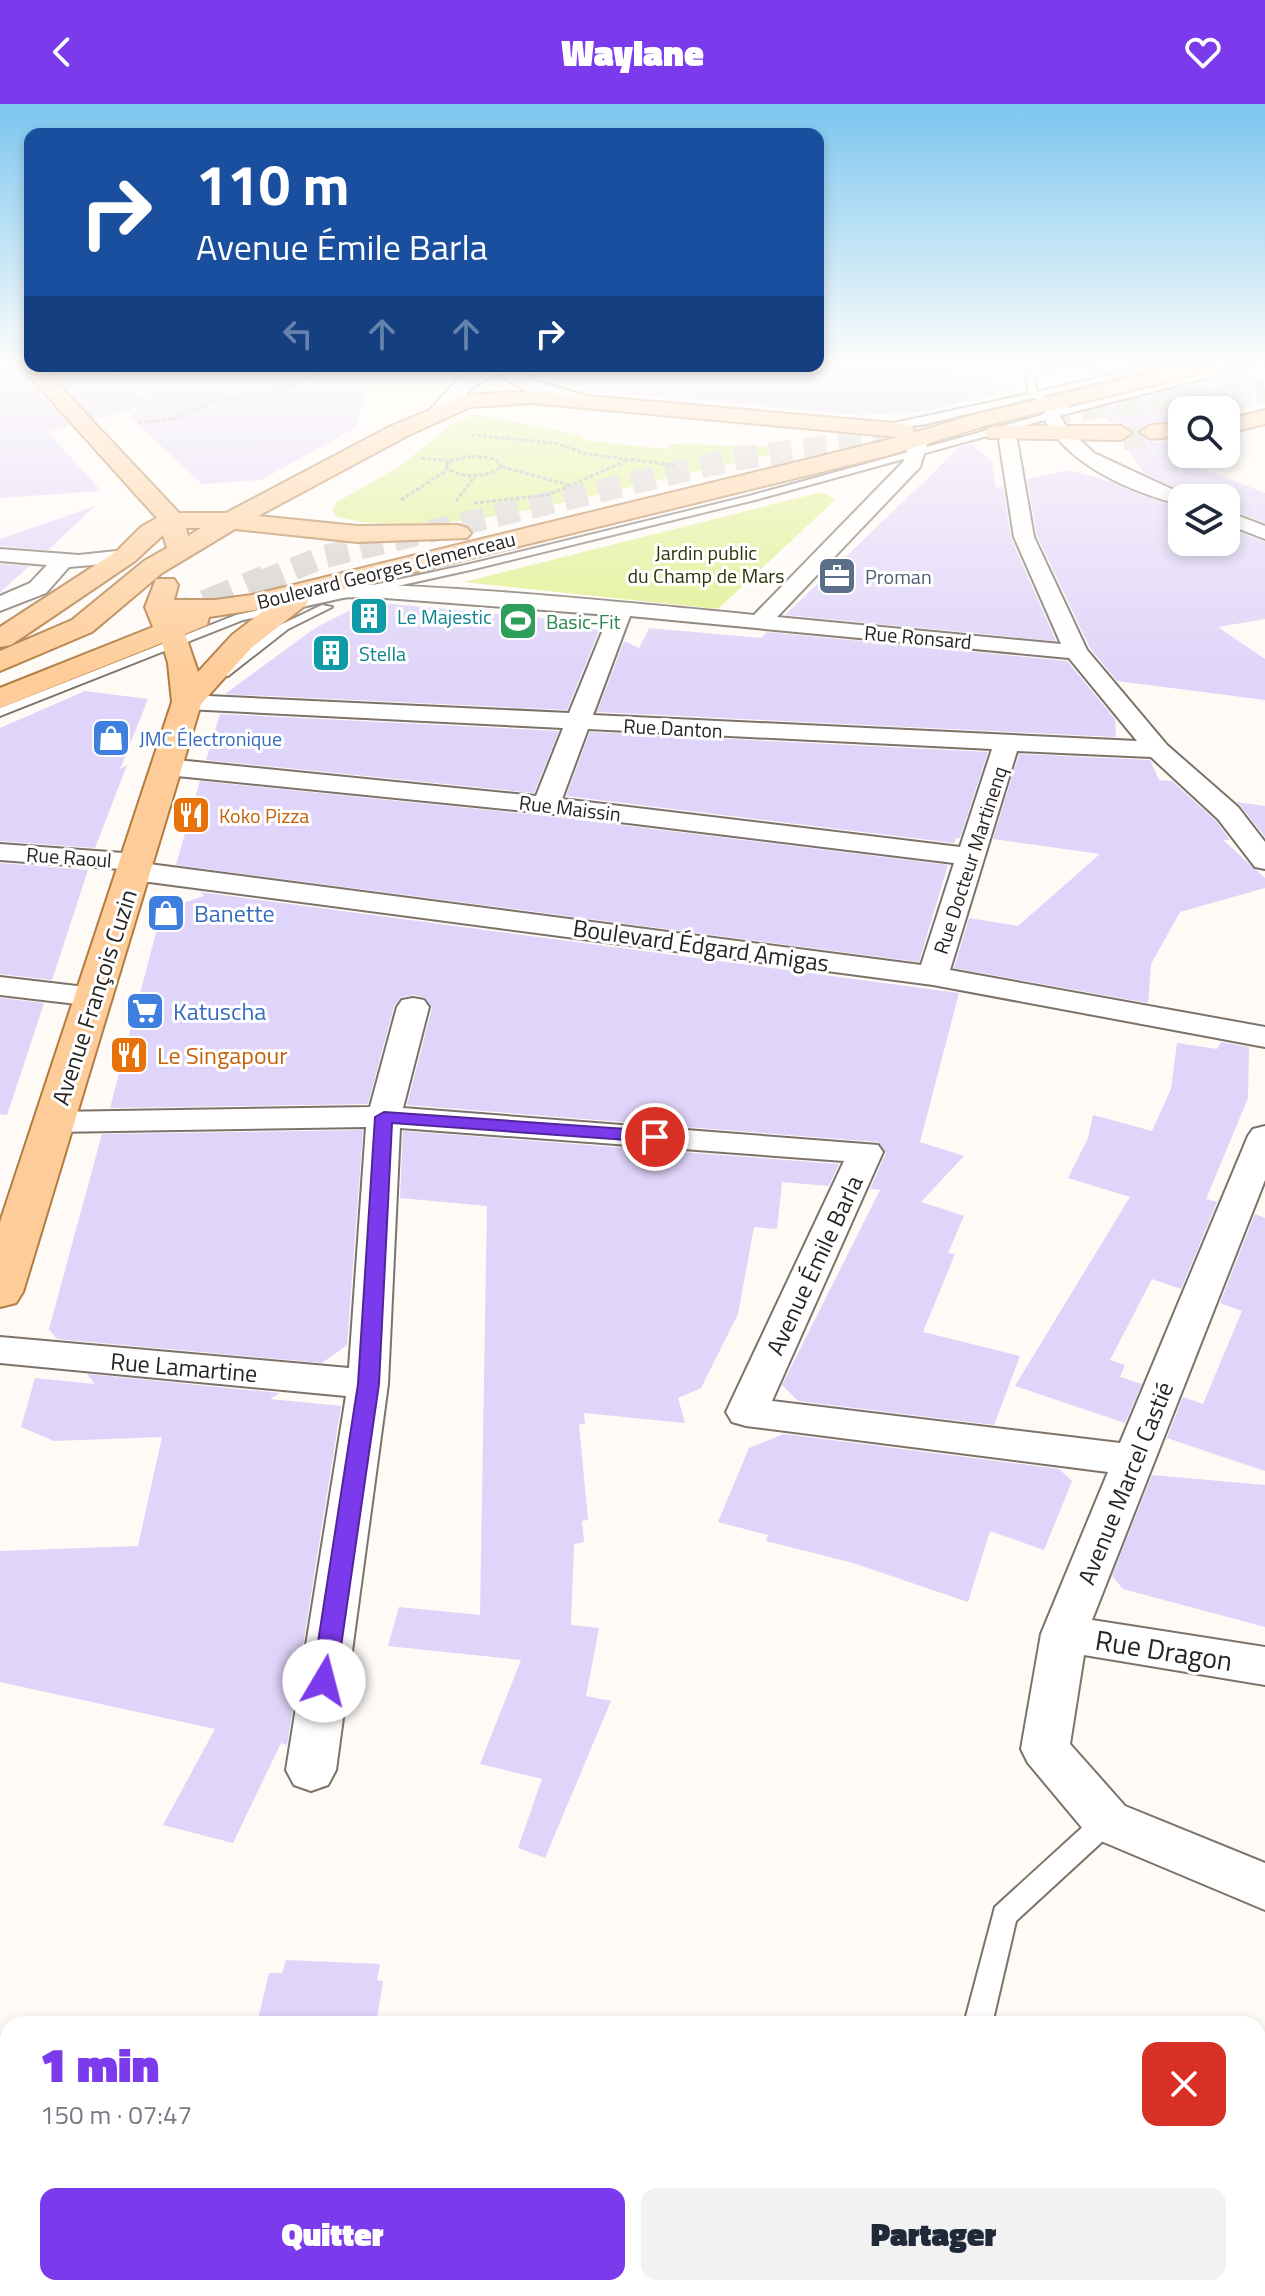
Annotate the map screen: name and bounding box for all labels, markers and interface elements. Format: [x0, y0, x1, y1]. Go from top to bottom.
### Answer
text: Waylane [561, 25, 704, 80]
icon: back [40, 30, 84, 74]
icon: heart [1181, 30, 1225, 74]
text: 110 m [196, 142, 349, 227]
icon: right [64, 160, 168, 264]
text: Avenue Émile Barla [196, 219, 488, 274]
icon: left [276, 312, 320, 356]
icon: ahead [360, 312, 404, 356]
icon: ahead [444, 312, 488, 356]
icon: right [528, 312, 572, 356]
map controls [1168, 396, 1240, 556]
button: search [1168, 396, 1240, 468]
button: layers [1168, 484, 1240, 556]
street label: Boulevard Georges Clemenceau [253, 523, 519, 617]
park label: Jardin public du Champ de Mars [627, 537, 785, 591]
office icon: Proman [816, 555, 858, 597]
place label: Proman [865, 561, 932, 592]
building icon: Le Majestic [348, 595, 390, 637]
sports icon: Basic-Fit [497, 600, 539, 642]
place label: Le Majestic [397, 601, 492, 632]
place label: Basic-Fit [546, 606, 621, 637]
street label: Rue Ronsard [863, 617, 973, 657]
building icon: Stella [310, 632, 352, 674]
place label: Stella [359, 638, 406, 669]
street label: Rue Danton [623, 710, 723, 746]
shop icon: JMC Électronique [90, 717, 132, 759]
place label: JMC Électronique [139, 723, 282, 754]
street label: Rue Docteur Martinenq [925, 762, 1015, 958]
street label: Rue Maissin [517, 786, 623, 830]
restaurant icon: Koko Pizza [170, 794, 212, 836]
place label: Koko Pizza [219, 800, 309, 831]
street label: Rue Raoul [25, 839, 113, 875]
street label: Avenue François Cuzin [42, 884, 146, 1110]
shop icon: Banette [145, 892, 187, 934]
place label: Banette [194, 895, 275, 931]
street label: Boulevard Édgard Amigas [571, 909, 831, 981]
supermarket icon: Katuscha [124, 990, 166, 1032]
place label: Katuscha [173, 993, 266, 1029]
restaurant icon: Le Singapour [108, 1034, 150, 1076]
place label: Le Singapour [157, 1037, 288, 1073]
pin [621, 1103, 689, 1171]
icon: arrive [633, 1115, 677, 1159]
street label: Avenue Émile Barla [757, 1169, 871, 1361]
street label: Rue Lamartine [109, 1343, 259, 1391]
street label: Avenue Marcel Castié [1068, 1376, 1182, 1590]
street label: Rue Dragon [1092, 1618, 1236, 1682]
position arrow [282, 1639, 366, 1723]
text: 1 min [40, 2028, 159, 2101]
button: close [1142, 2042, 1226, 2126]
text: 150 m · 07:47 [40, 2095, 192, 2134]
button: Quitter [40, 2188, 625, 2280]
button: Partager [641, 2188, 1226, 2280]

